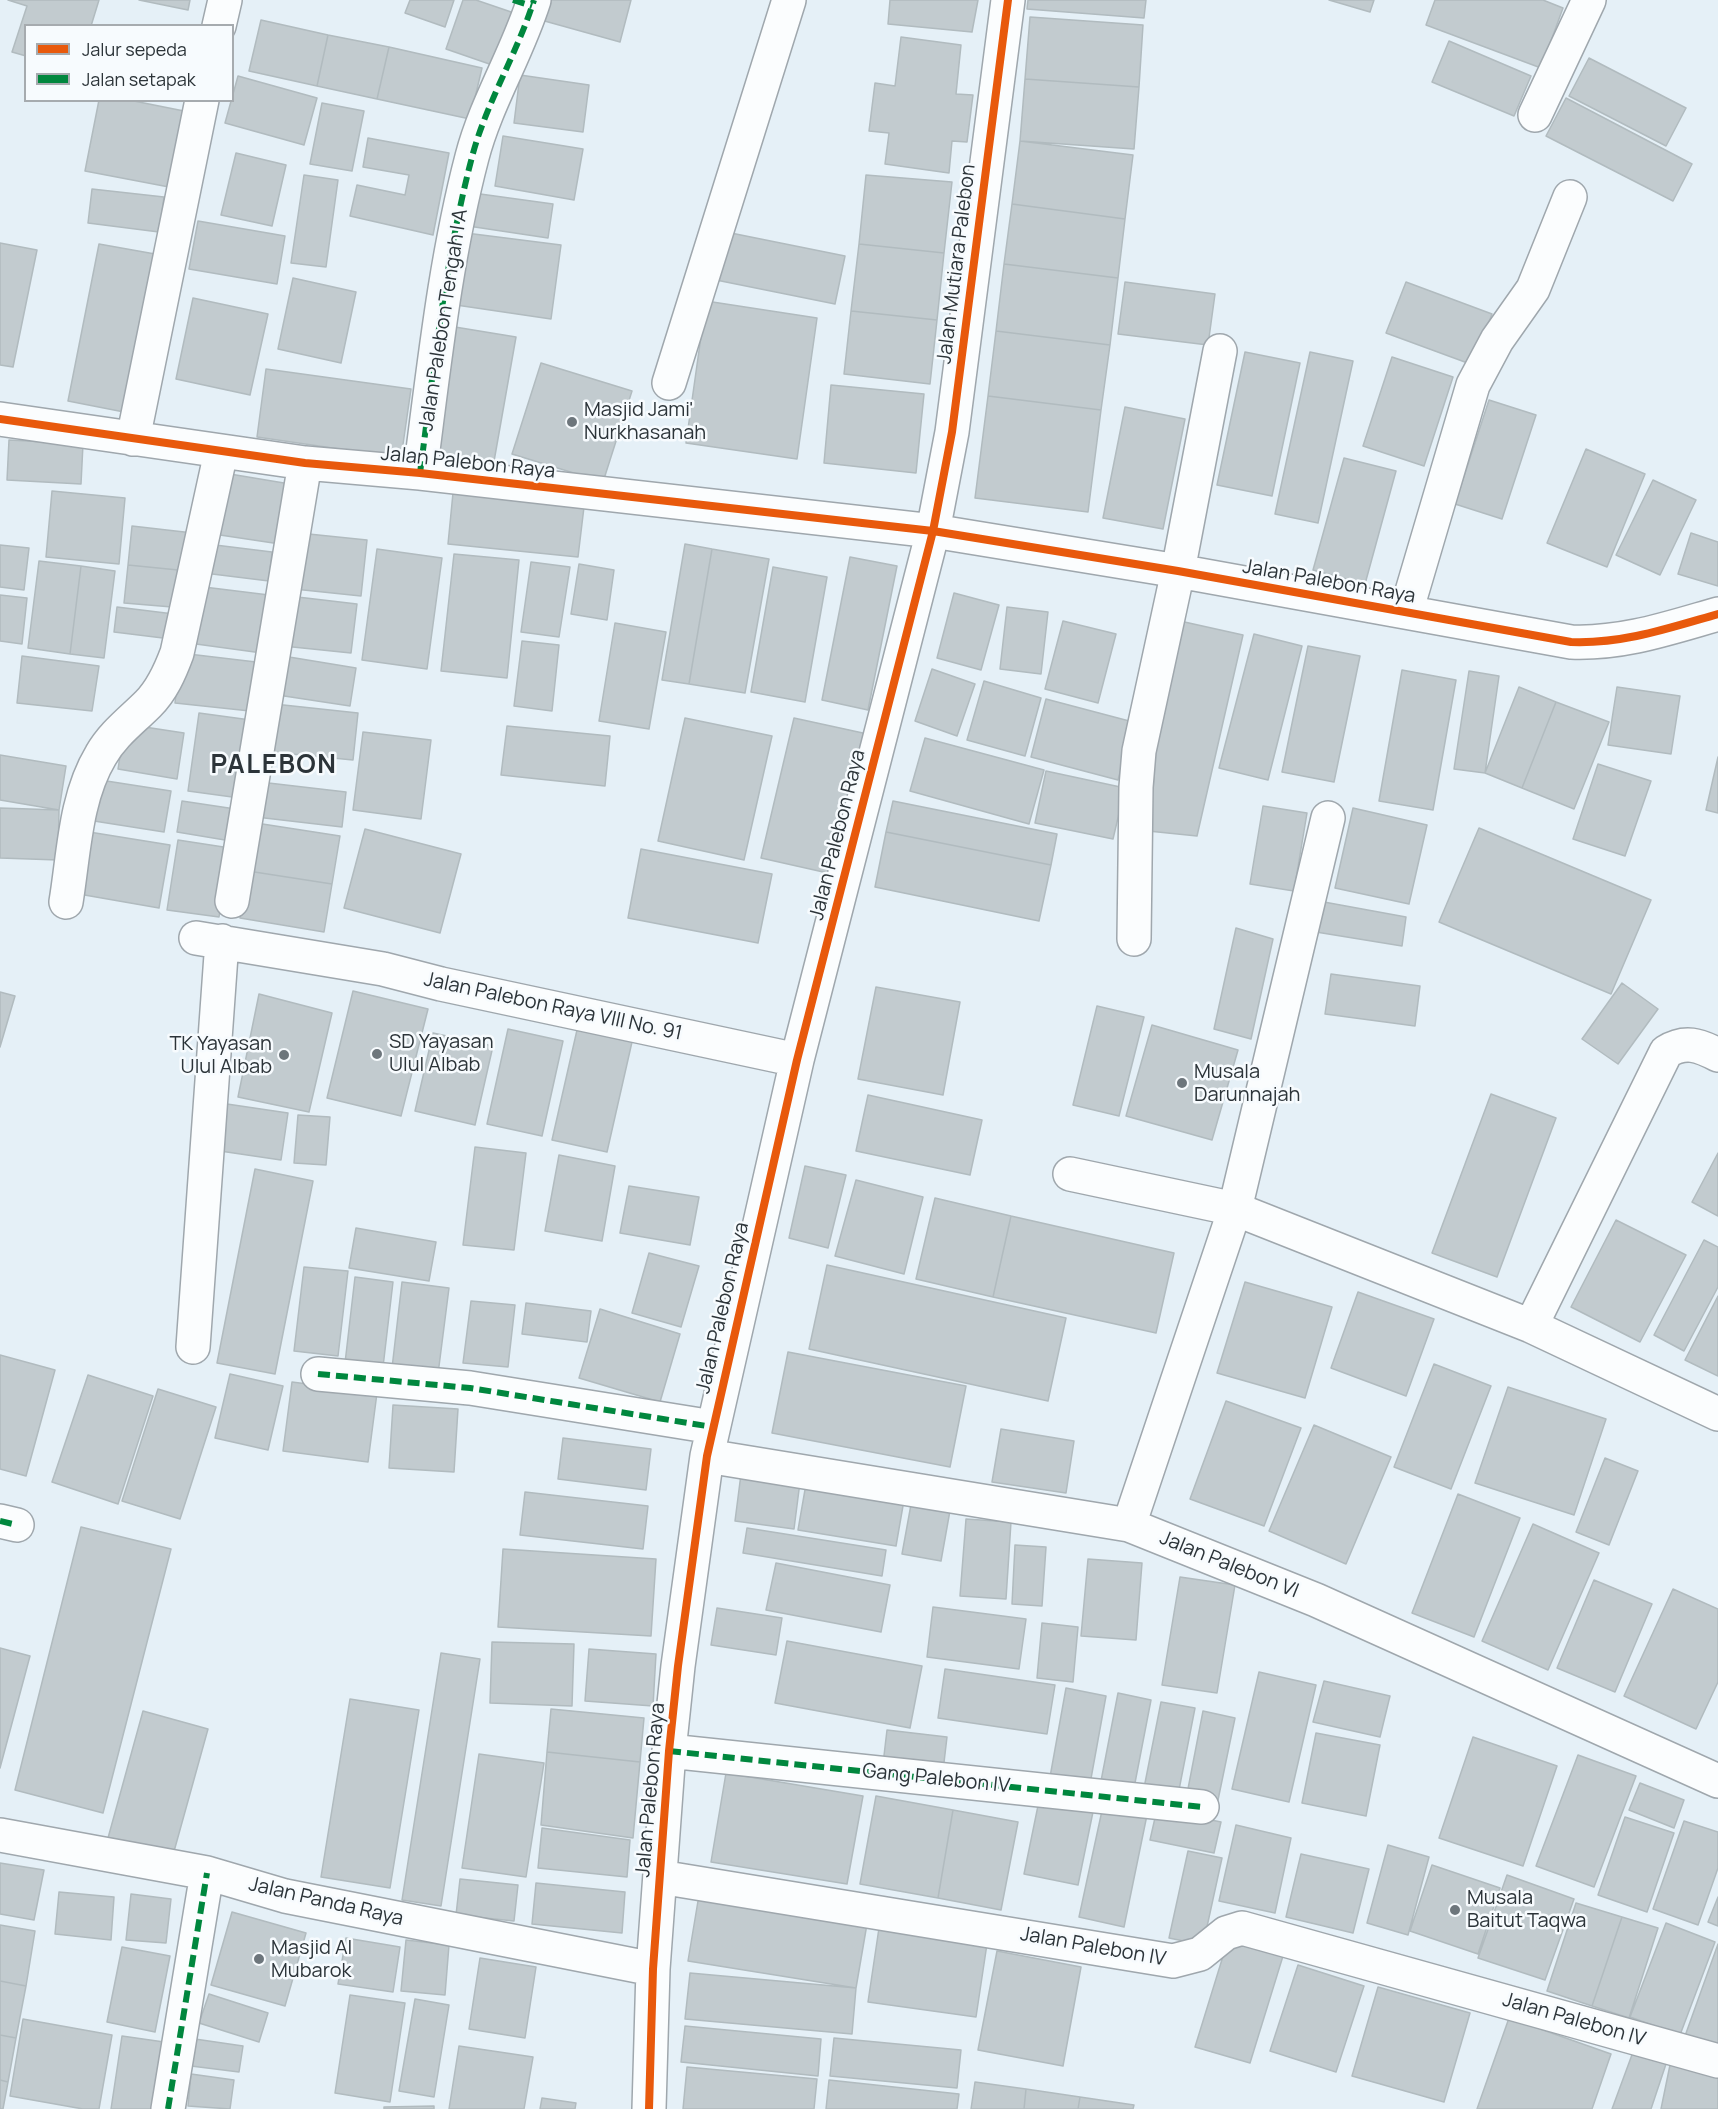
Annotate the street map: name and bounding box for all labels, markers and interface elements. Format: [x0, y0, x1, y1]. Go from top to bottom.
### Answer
legend [24, 24, 234, 102]
text: Jalur sepeda [82, 37, 187, 61]
text: Jalan setapak [82, 67, 196, 91]
street label: Jalan Mutiara Palebon [933, 163, 981, 365]
street label: Jalan Palebon Tengah I A [415, 207, 473, 433]
place label: Masjid Jami' Nurkhasanah [584, 398, 706, 445]
marker: Masjid Jami' Nurkhasanah [565, 415, 579, 429]
street label: Jalan Palebon Raya [380, 442, 556, 484]
street label: Jalan Palebon Raya [1241, 555, 1417, 609]
street label: Jalan Palebon Raya [805, 747, 871, 923]
district label: PALEBON [211, 750, 337, 782]
street label: Jalan Palebon Raya VIII No. 91 [422, 968, 684, 1046]
place label: SD Yayasan Ulul Albab [389, 1030, 494, 1077]
place label: TK Yayasan Ulul Albab [169, 1032, 272, 1079]
marker: SD Yayasan Ulul Albab [370, 1047, 384, 1061]
marker: TK Yayasan Ulul Albab [277, 1048, 291, 1062]
place label: Musala Darunnajah [1194, 1060, 1300, 1107]
marker: Musala Darunnajah [1175, 1076, 1189, 1090]
street label: Jalan Palebon Raya [692, 1220, 754, 1396]
street label: Jalan Palebon VI [1156, 1526, 1302, 1604]
street label: Jalan Palebon Raya [631, 1702, 671, 1878]
street label: Gang Palebon IV [861, 1759, 1011, 1799]
street label: Jalan Panda Raya [246, 1873, 406, 1931]
place label: Musala Baitut Taqwa [1467, 1886, 1586, 1933]
marker: Musala Baitut Taqwa [1448, 1903, 1462, 1917]
street label: Jalan Palebon IV [1018, 1922, 1168, 1972]
place label: Masjid Al Mubarok [271, 1936, 352, 1983]
marker: Masjid Al Mubarok [252, 1952, 266, 1966]
street label: Jalan Palebon IV [1500, 1988, 1648, 2052]

